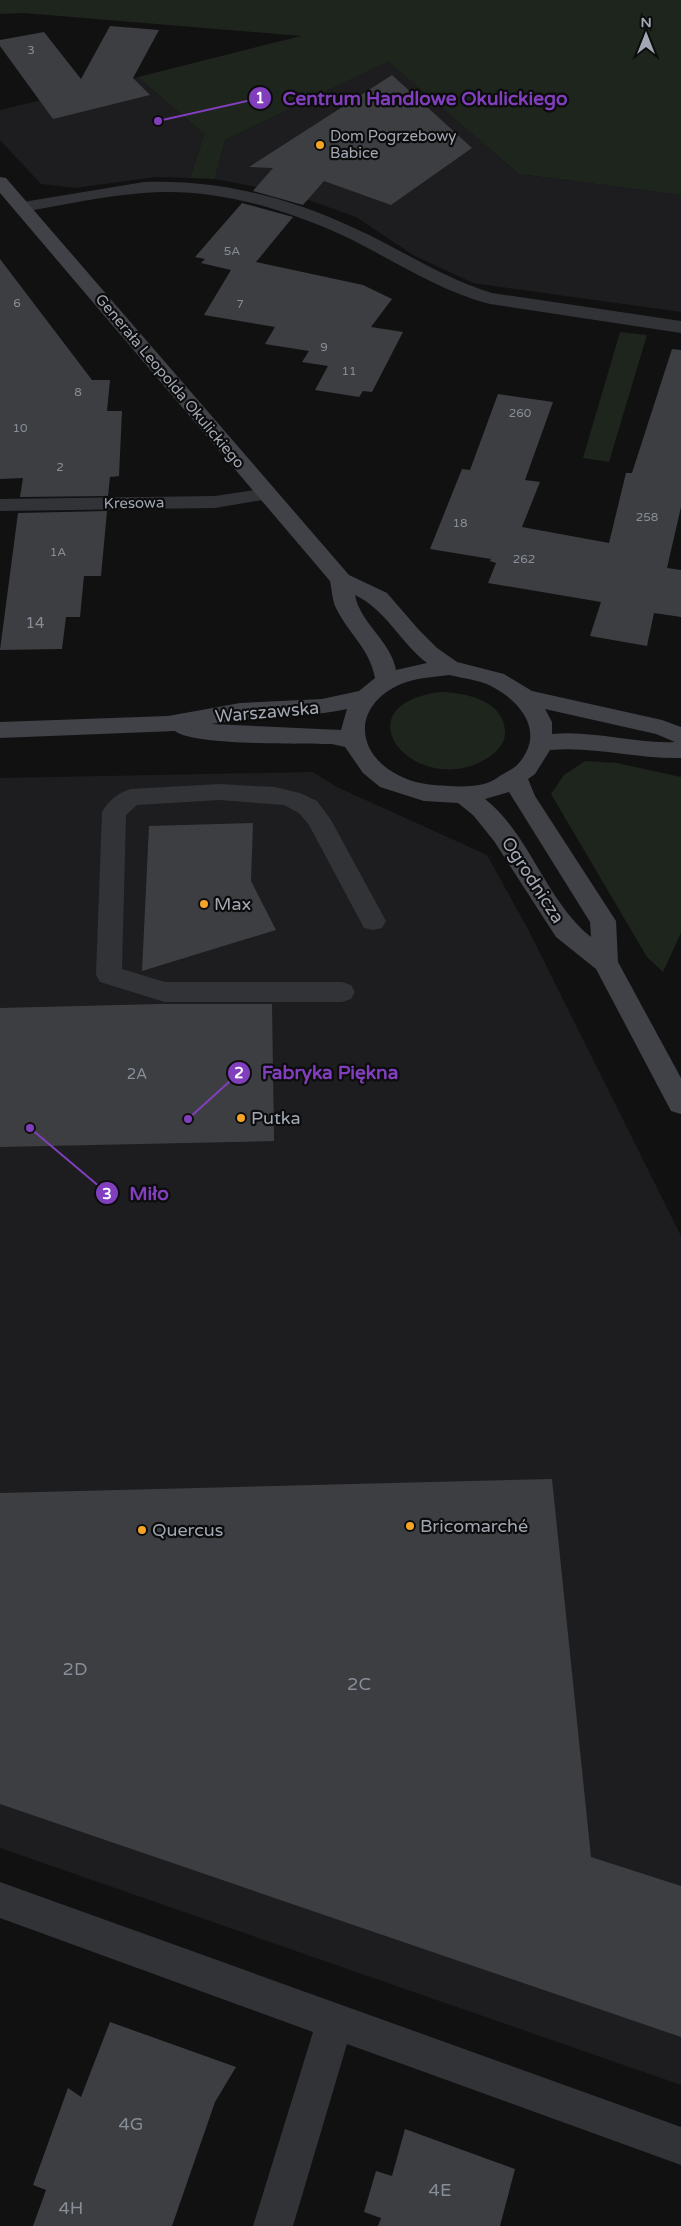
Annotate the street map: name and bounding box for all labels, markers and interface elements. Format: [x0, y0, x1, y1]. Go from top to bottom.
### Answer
north arrow [621, 10, 671, 60]
text: N [640, 14, 652, 31]
house number: 3 [27, 43, 35, 57]
callout: Centrum Handlowe Okulickiego [248, 81, 578, 115]
text: Centrum Handlowe Okulickiego [283, 88, 567, 111]
text: 1 [255, 89, 265, 107]
place label: Dom Pogrzebowy Babice [330, 127, 456, 162]
marker: Dom Pogrzebowy Babice [314, 139, 326, 151]
house number: 5A [224, 244, 240, 258]
street label: Generała Leopolda Okulickiego [92, 290, 248, 472]
house number: 6 [13, 296, 21, 310]
house number: 7 [236, 297, 244, 311]
house number: 9 [320, 340, 328, 354]
house number: 11 [341, 364, 357, 378]
house number: 8 [74, 385, 82, 399]
house number: 260 [509, 406, 532, 420]
house number: 10 [12, 421, 28, 435]
house number: 2 [56, 460, 64, 474]
street label: Kresowa [104, 493, 164, 513]
house number: 258 [636, 510, 658, 524]
house number: 18 [452, 516, 468, 530]
house number: 1A [50, 545, 66, 559]
house number: 262 [513, 552, 535, 566]
house number: 14 [26, 614, 44, 632]
street label: Warszawska [214, 696, 320, 728]
street label: Ogrodnicza [497, 833, 569, 927]
place label: Max [214, 893, 251, 915]
marker: Max [198, 898, 210, 910]
callout: Fabryka Piękna [226, 1056, 408, 1090]
text: Fabryka Piękna [262, 1062, 398, 1085]
text: 2 [234, 1064, 244, 1082]
house number: 2A [127, 1065, 147, 1083]
place label: Putka [251, 1107, 301, 1129]
marker: Putka [235, 1112, 247, 1124]
callout: Miło [94, 1176, 179, 1210]
text: Miło [129, 1183, 169, 1205]
text: 3 [102, 1185, 112, 1203]
place label: Bricomarché [420, 1515, 528, 1537]
place label: Quercus [152, 1519, 223, 1541]
marker: Bricomarché [404, 1520, 416, 1532]
marker: Quercus [136, 1524, 148, 1536]
house number: 2D [63, 1658, 87, 1680]
house number: 2C [347, 1673, 371, 1695]
house number: 4G [119, 2113, 143, 2135]
house number: 4E [429, 2179, 451, 2201]
house number: 4H [59, 2197, 83, 2219]

